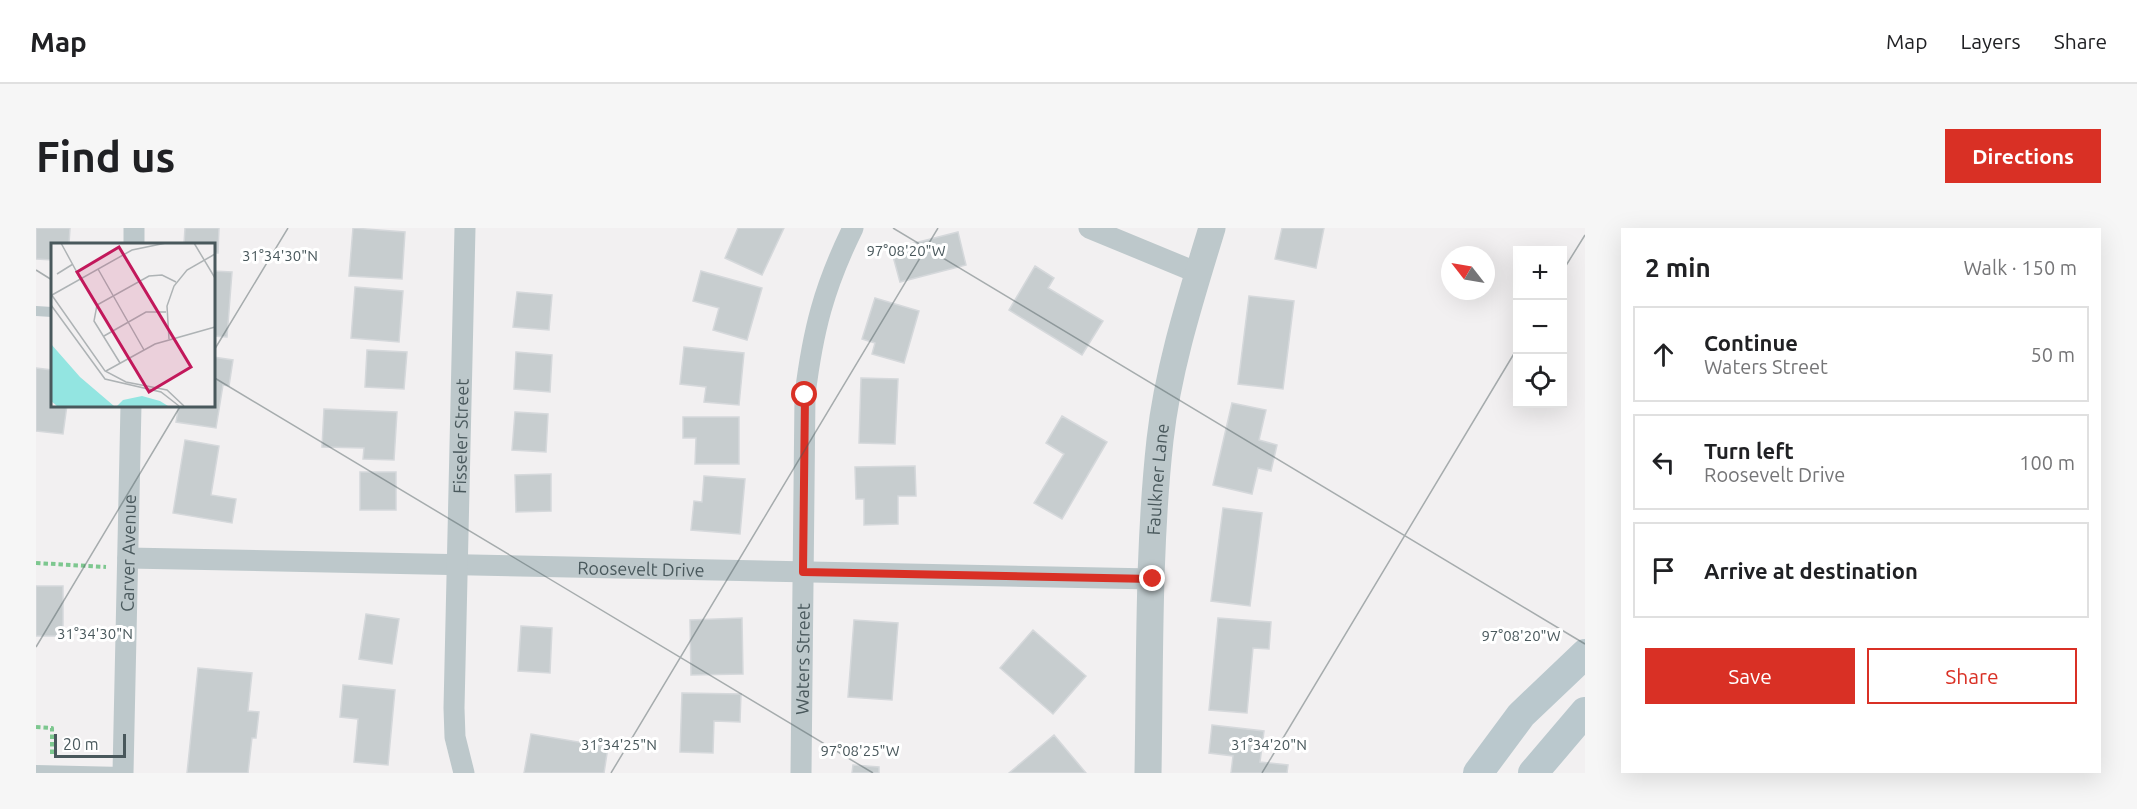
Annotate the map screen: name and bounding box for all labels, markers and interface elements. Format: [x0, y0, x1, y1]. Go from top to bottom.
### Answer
text: Map [30, 26, 87, 57]
text: Map [1886, 29, 1927, 53]
text: Layers [1960, 29, 2021, 53]
text: Share [2054, 29, 2107, 53]
button: Directions [1945, 129, 2101, 183]
text: Find us [36, 133, 175, 180]
text: 97°08'20"W [866, 242, 946, 259]
inset map [51, 243, 214, 406]
north arrow [1441, 246, 1495, 300]
map controls [1513, 246, 1567, 408]
button: + [1513, 246, 1567, 300]
text: 31°34'30"N [242, 247, 318, 264]
text: 2 min [1645, 253, 1711, 282]
text: Walk · 150 m [1964, 256, 2077, 279]
button: − [1513, 300, 1567, 354]
text: Continue [1704, 330, 1798, 355]
icon: ahead [1647, 338, 1680, 371]
text: 50 m [2031, 343, 2075, 366]
button: locate [1513, 354, 1567, 408]
text: Waters Street [1704, 355, 1828, 378]
street label: Fisseler Street [449, 378, 472, 494]
route start [791, 381, 817, 407]
street label: Faulkner Lane [1143, 422, 1172, 536]
text: Turn left [1704, 438, 1794, 463]
icon: left [1647, 446, 1680, 479]
text: 100 m [2019, 451, 2075, 474]
text: Roosevelt Drive [1704, 463, 1845, 486]
street label: Carver Avenue [117, 494, 139, 612]
icon: arrive [1647, 554, 1680, 587]
street label: Roosevelt Drive [577, 557, 705, 580]
text: Arrive at destination [1704, 558, 1918, 583]
route end [1139, 565, 1165, 591]
street label: Waters Street [792, 603, 813, 715]
text: 31°34'30"N [57, 625, 133, 642]
text: 97°08'20"W [1481, 627, 1561, 644]
button: Save [1645, 648, 1855, 704]
button: Share [1867, 648, 2077, 704]
scale bar [54, 731, 126, 758]
text: 20 m [63, 735, 99, 753]
text: 31°34'25"N [581, 736, 657, 753]
text: 31°34'20"N [1231, 736, 1307, 753]
text: 97°08'25"W [820, 742, 900, 759]

